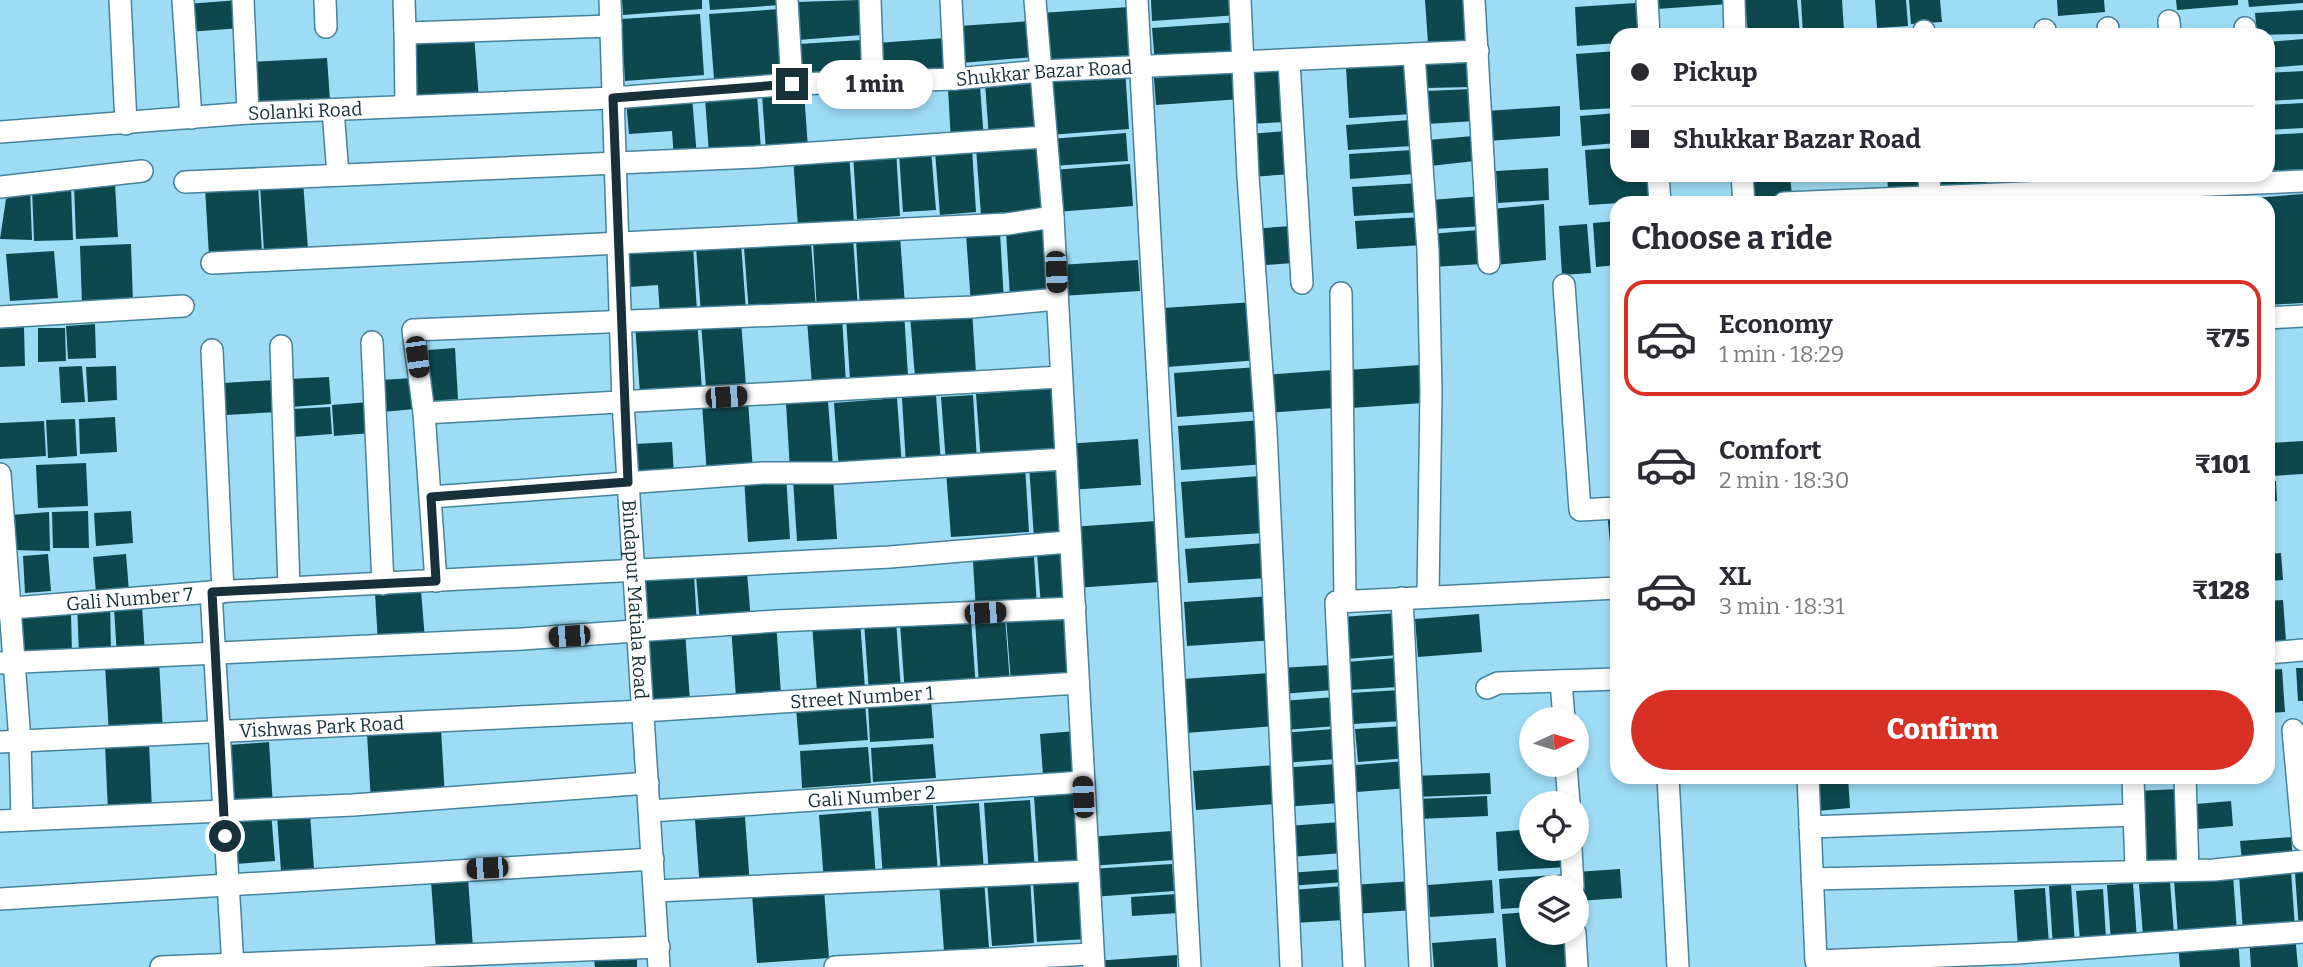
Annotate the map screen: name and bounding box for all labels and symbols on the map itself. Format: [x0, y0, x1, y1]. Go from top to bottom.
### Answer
street label: Shukkar Bazar Road [955, 56, 1133, 91]
callout: 1 min [816, 60, 932, 108]
route end [776, 68, 808, 100]
street label: Solanki Road [248, 97, 363, 125]
car [1045, 250, 1068, 294]
car [404, 335, 431, 379]
car [705, 385, 748, 409]
street label: Bindapur Matiala Road [617, 499, 653, 700]
street label: Gali Number 7 [65, 582, 194, 616]
car [964, 601, 1007, 625]
car [548, 624, 591, 648]
street label: Street Number 1 [789, 681, 935, 714]
north arrow [1519, 707, 1589, 777]
street label: Vishwas Park Road [239, 712, 405, 742]
car [1072, 775, 1095, 819]
street label: Gali Number 2 [807, 781, 936, 812]
route start [209, 820, 241, 852]
car [466, 856, 509, 880]

